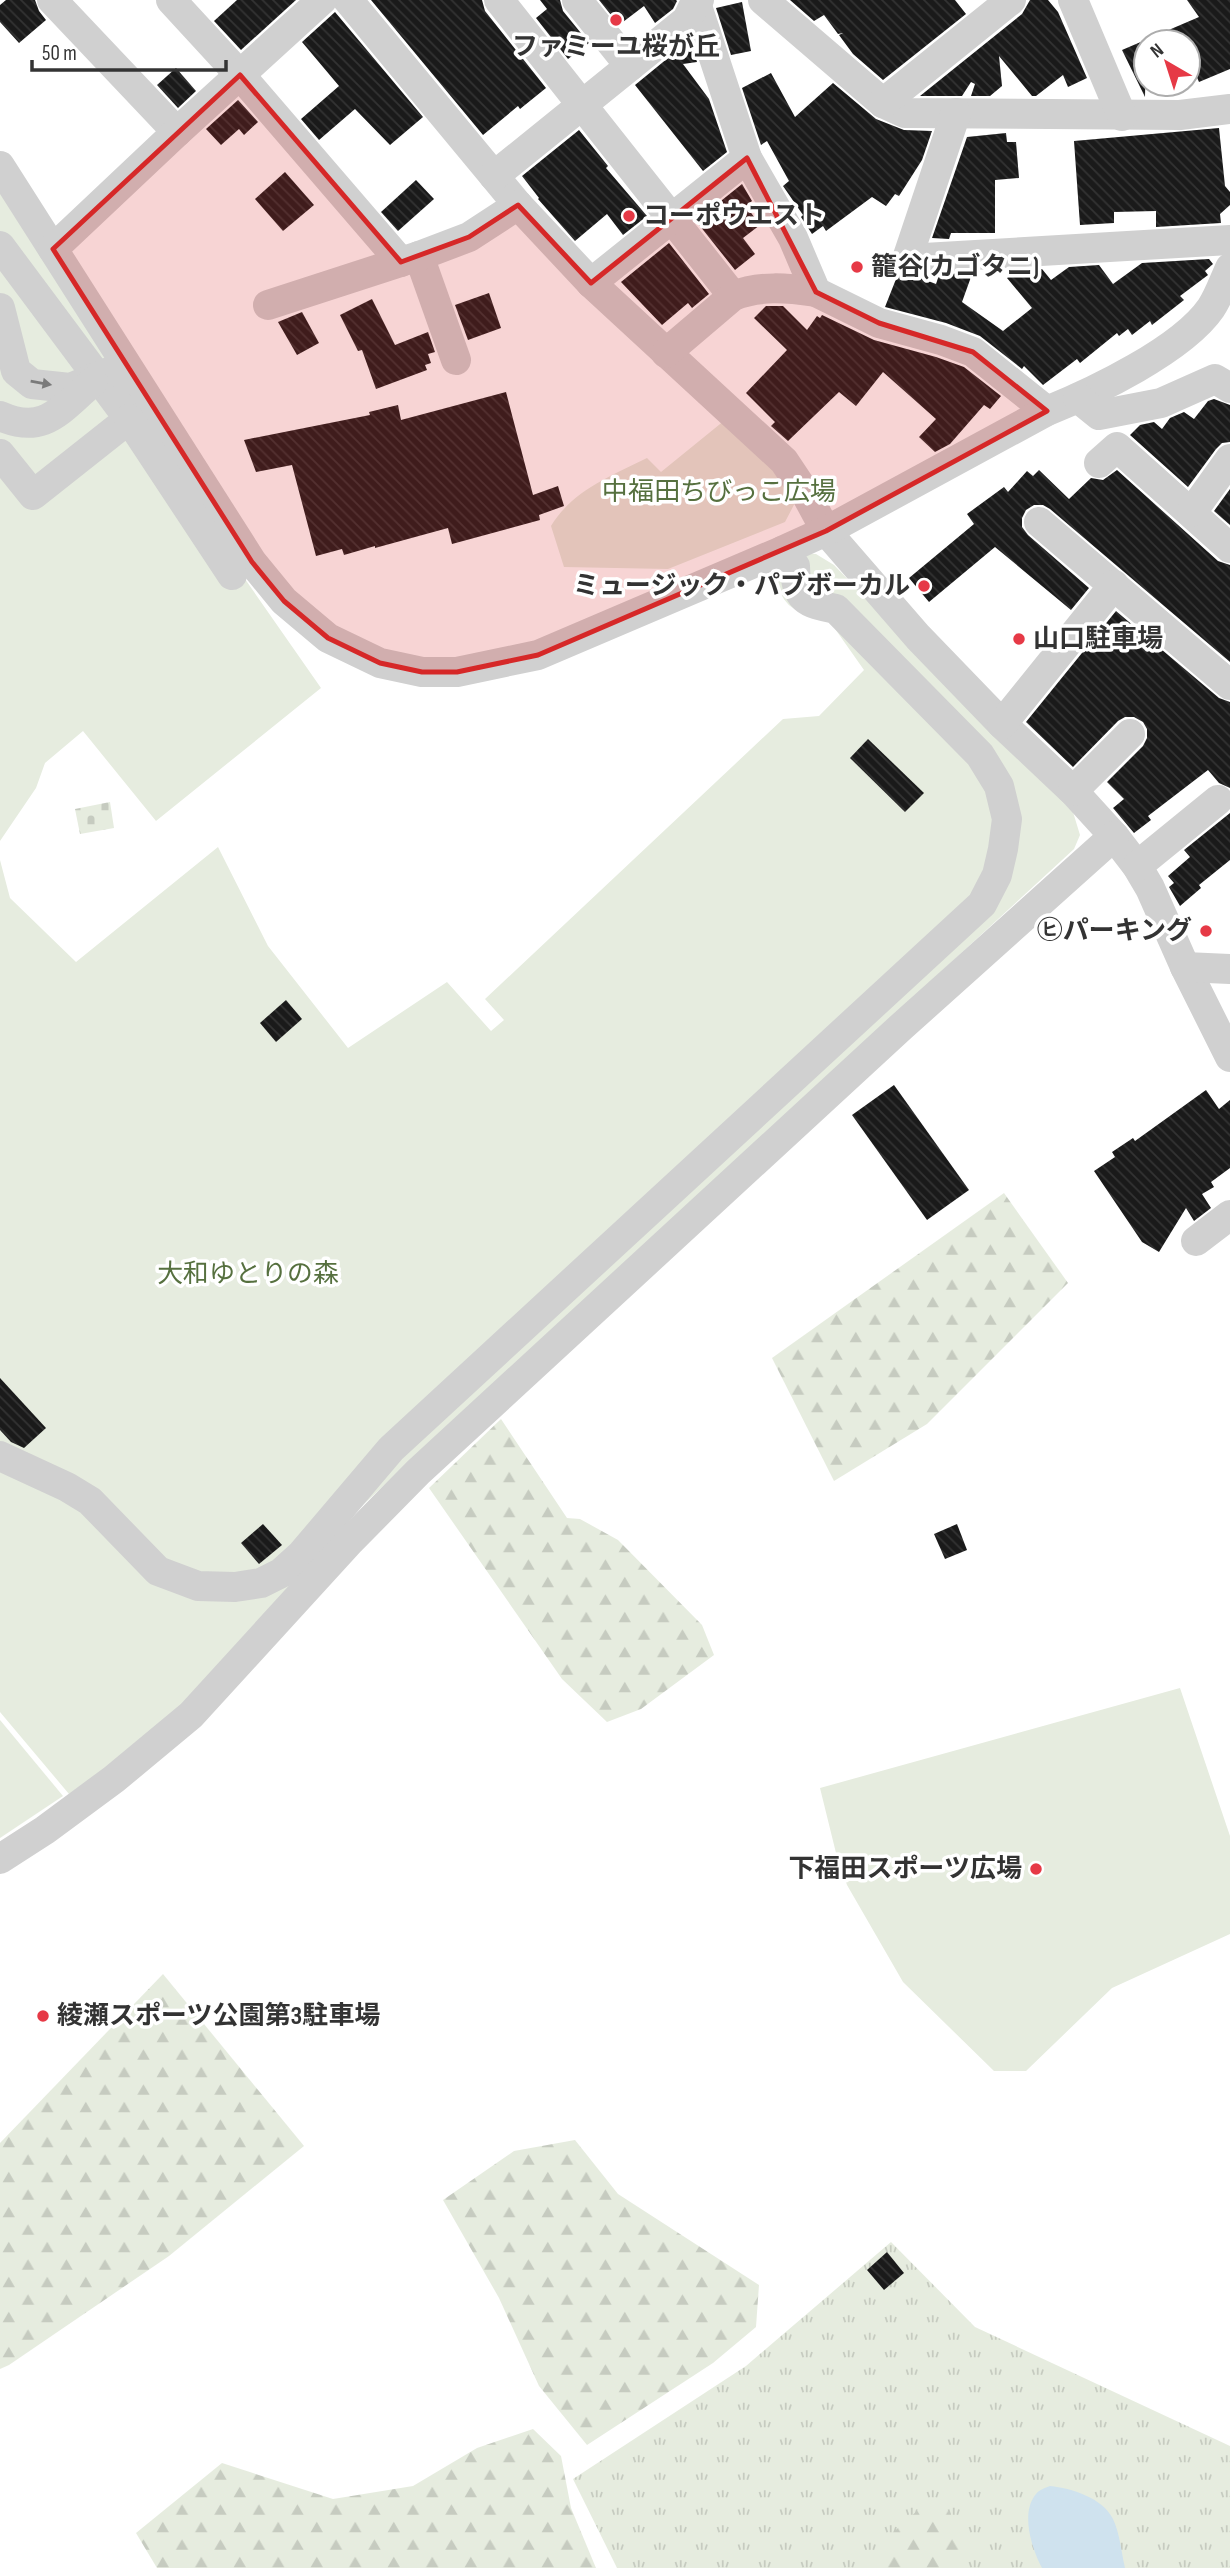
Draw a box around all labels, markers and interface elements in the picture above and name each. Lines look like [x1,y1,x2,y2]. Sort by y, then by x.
marker: ファミーユ桜が丘 [608,12,624,28]
scale bar [32,28,226,72]
north arrow [1132,28,1202,98]
place label: ファミーユ桜が丘 [512,32,720,63]
text: N [1146,39,1168,63]
text: 50 m [42,41,77,66]
place label: コーポウエスト [643,201,825,232]
marker: コーポウエスト [621,208,637,224]
place label: 籠谷(カゴタニ) [871,252,1039,283]
marker: 籠谷(カゴタニ) [849,259,865,275]
one-way arrow [30,378,52,389]
park label: 中福田ちびっこ広場 [602,477,836,508]
place label: ミュージック・パブボーカル [573,571,910,602]
marker: ミュージック・パブボーカル [916,578,932,594]
place label: 山口駐車場 [1033,624,1163,655]
marker: 山口駐車場 [1011,631,1027,647]
place label: ㋪パーキング [1037,916,1192,947]
marker: ㋪パーキング [1198,923,1214,939]
park label: 大和ゆとりの森 [157,1259,339,1290]
place label: 下福田スポーツ広場 [789,1854,1022,1885]
marker: 下福田スポーツ広場 [1028,1861,1044,1877]
place label: 綾瀬スポーツ公園第3駐車場 [57,2001,380,2032]
marker: 綾瀬スポーツ公園第3駐車場 [35,2008,51,2024]

